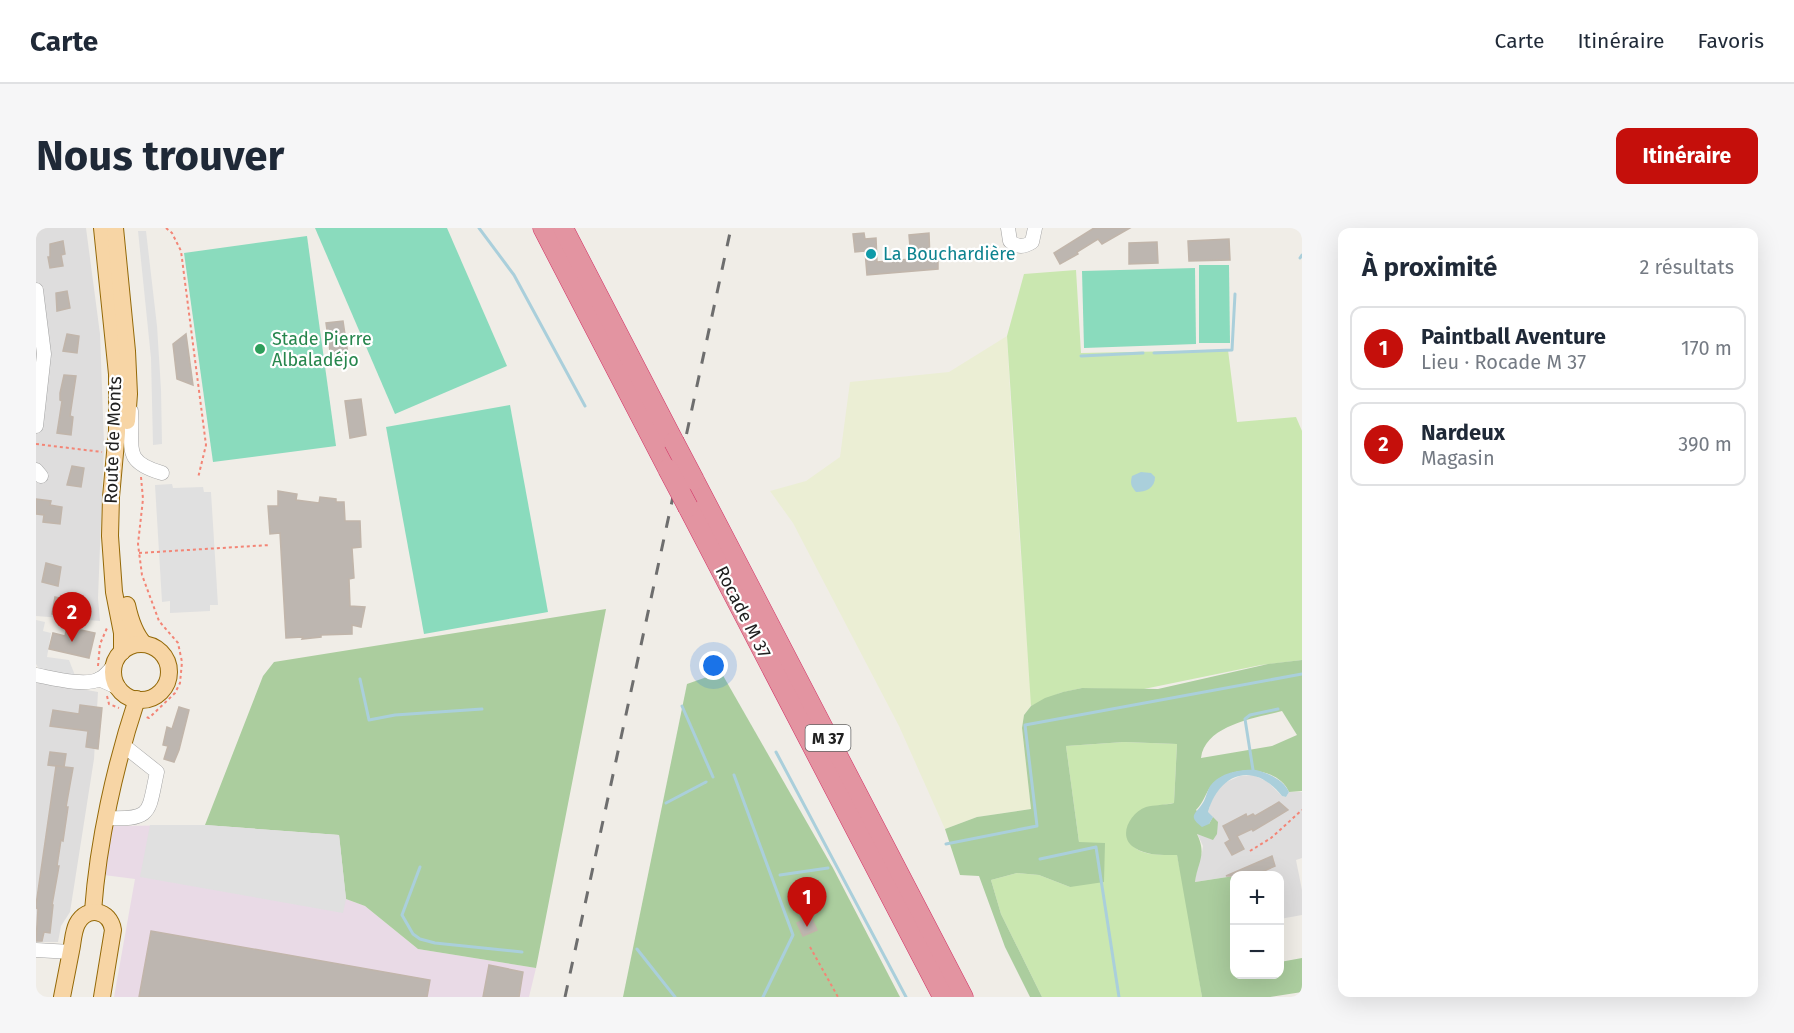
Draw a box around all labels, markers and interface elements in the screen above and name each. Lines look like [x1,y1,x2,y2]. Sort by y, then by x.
text: Carte [30,25,98,58]
text: Carte [1495,28,1544,54]
text: Itinéraire [1577,28,1664,54]
text: Favoris [1697,28,1764,54]
button: Itinéraire [1616,128,1758,184]
text: Nous trouver [36,131,284,181]
place label: La Bouchardière [883,243,1016,265]
marker: La Bouchardière [864,247,878,261]
text: À proximité [1362,252,1497,283]
text: 2 résultats [1639,255,1734,279]
text: Paintball Aventure [1421,323,1606,350]
place label: Stade Pierre Albaladéjo [272,328,372,371]
text: 1 [1379,336,1388,360]
text: 170 m [1681,336,1732,360]
marker: Stade Pierre Albaladéjo [253,342,267,356]
text: Lieu · Rocade M 37 [1421,350,1586,374]
street label: Route de Monts [100,376,126,504]
text: Nardeux [1421,419,1505,446]
text: 2 [1378,432,1389,456]
text: 390 m [1678,432,1732,456]
text: Magasin [1421,446,1495,470]
street label: Rocade M 37 [710,562,776,662]
pin: 2 [52,592,92,642]
your location [699,651,728,680]
road number: M 37 [806,725,850,751]
map controls [1230,871,1284,979]
button: + [1230,871,1284,925]
pin: 1 [788,878,826,927]
button: − [1230,925,1284,979]

